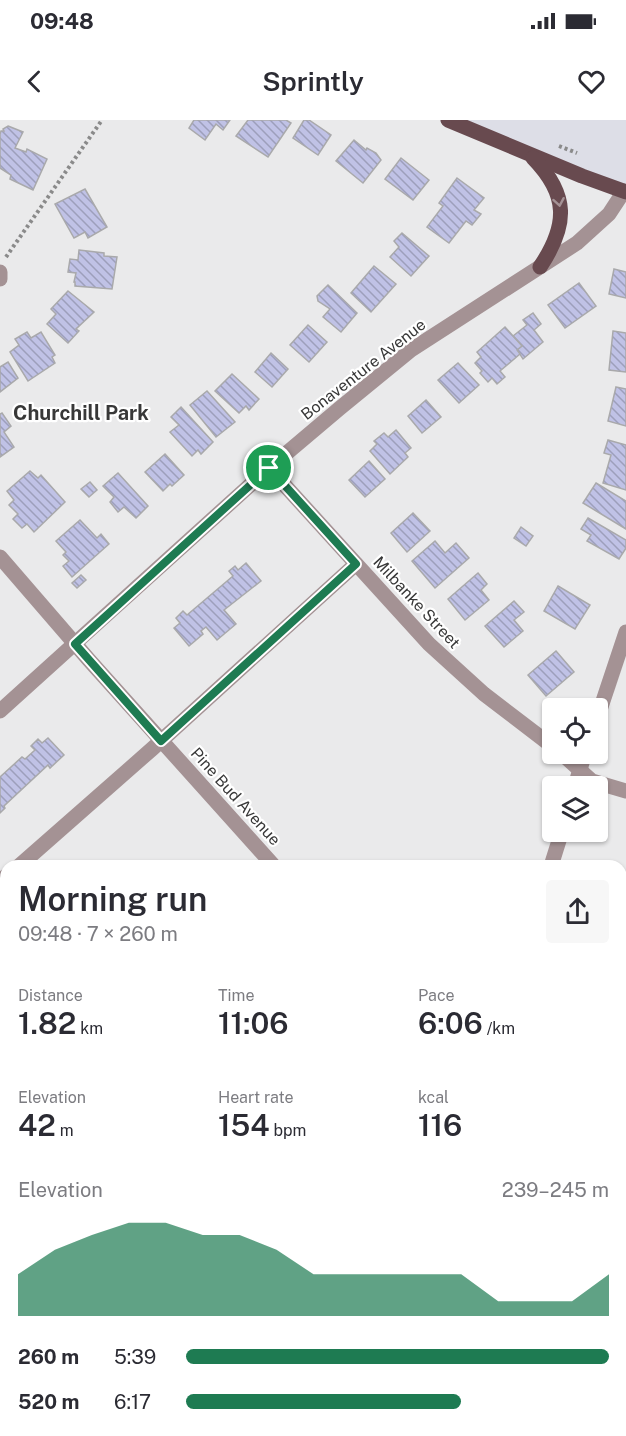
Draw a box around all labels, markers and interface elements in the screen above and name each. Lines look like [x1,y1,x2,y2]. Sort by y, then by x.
text: 09:48 [30,8,94,34]
icon: back [18,65,51,98]
text: Sprintly [262,65,364,97]
icon: heart [575,65,608,98]
one-way arrow [553,197,565,207]
street label: Bonaventure Avenue [297,315,429,424]
district label: Churchill Park [13,401,149,425]
pin [243,442,294,493]
icon: arrive [252,451,285,484]
street label: Milbanke Street [369,552,464,652]
map controls [542,698,608,842]
button: locate [542,698,608,764]
street label: Pine Bud Avenue [187,744,284,849]
button: layers [542,776,608,842]
text: Morning run [18,880,207,918]
button: share [546,880,609,943]
text: 09:48 · 7 × 260 m [18,922,178,946]
text: Distance [18,986,83,1005]
text: Time [218,986,254,1005]
text: Pace [418,986,455,1005]
text: 1.82 [18,1005,76,1041]
text: 11:06 [218,1005,289,1041]
text: 6:06 [418,1005,483,1041]
text: km [76,1019,103,1038]
text: /km [483,1019,515,1038]
text: Elevation [18,1088,86,1107]
text: Heart rate [218,1088,294,1107]
text: kcal [418,1088,449,1107]
text: 42 [18,1107,56,1143]
text: 154 [218,1107,270,1143]
text: 116 [418,1107,462,1143]
text: m [56,1121,74,1140]
text: bpm [270,1121,306,1140]
text: Elevation [18,1178,103,1202]
text: 239–245 m [502,1178,609,1202]
text: 260 m [18,1345,79,1369]
text: 5:39 [114,1345,156,1369]
text: 520 m [18,1390,80,1414]
text: 6:17 [114,1390,151,1414]

